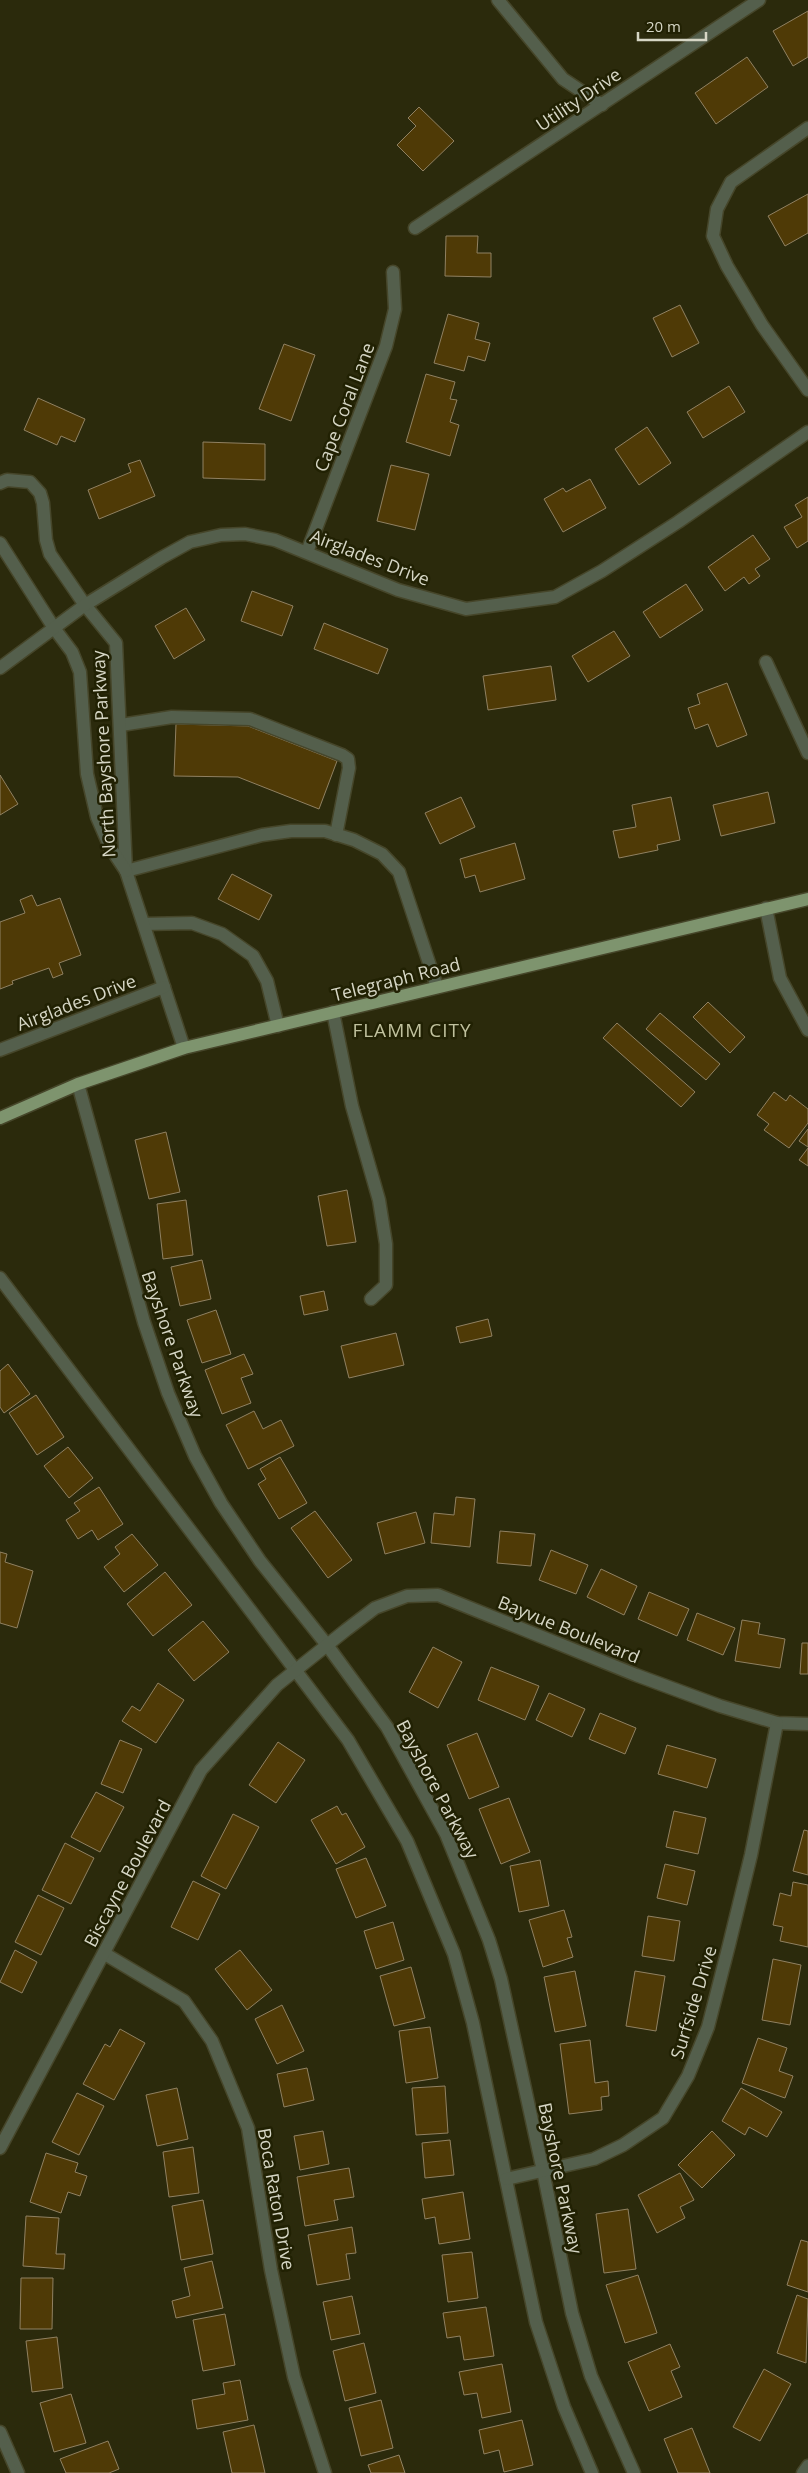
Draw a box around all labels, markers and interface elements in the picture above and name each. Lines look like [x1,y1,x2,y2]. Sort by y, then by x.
scale bar [638,10,706,42]
text: 20 m [646,16,681,36]
street label: Utility Drive [531,62,625,136]
street label: Cape Coral Lane [308,339,380,475]
street label: Airglades Drive [307,523,433,591]
street label: North Bayshore Parkway [86,649,120,858]
street label: Telegraph Road [329,951,463,1007]
street label: Airglades Drive [13,968,139,1036]
district label: FLAMM CITY [352,1017,472,1043]
street label: Bayshore Parkway [137,1267,210,1422]
street label: Bayvue Boulevard [495,1590,643,1668]
street label: Bayshore Parkway [391,1715,485,1863]
street label: Biscayne Boulevard [78,1795,176,1951]
street label: Surfside Drive [664,1942,722,2062]
street label: Bayshore Parkway [533,2100,589,2257]
street label: Boca Raton Drive [253,2126,301,2272]

